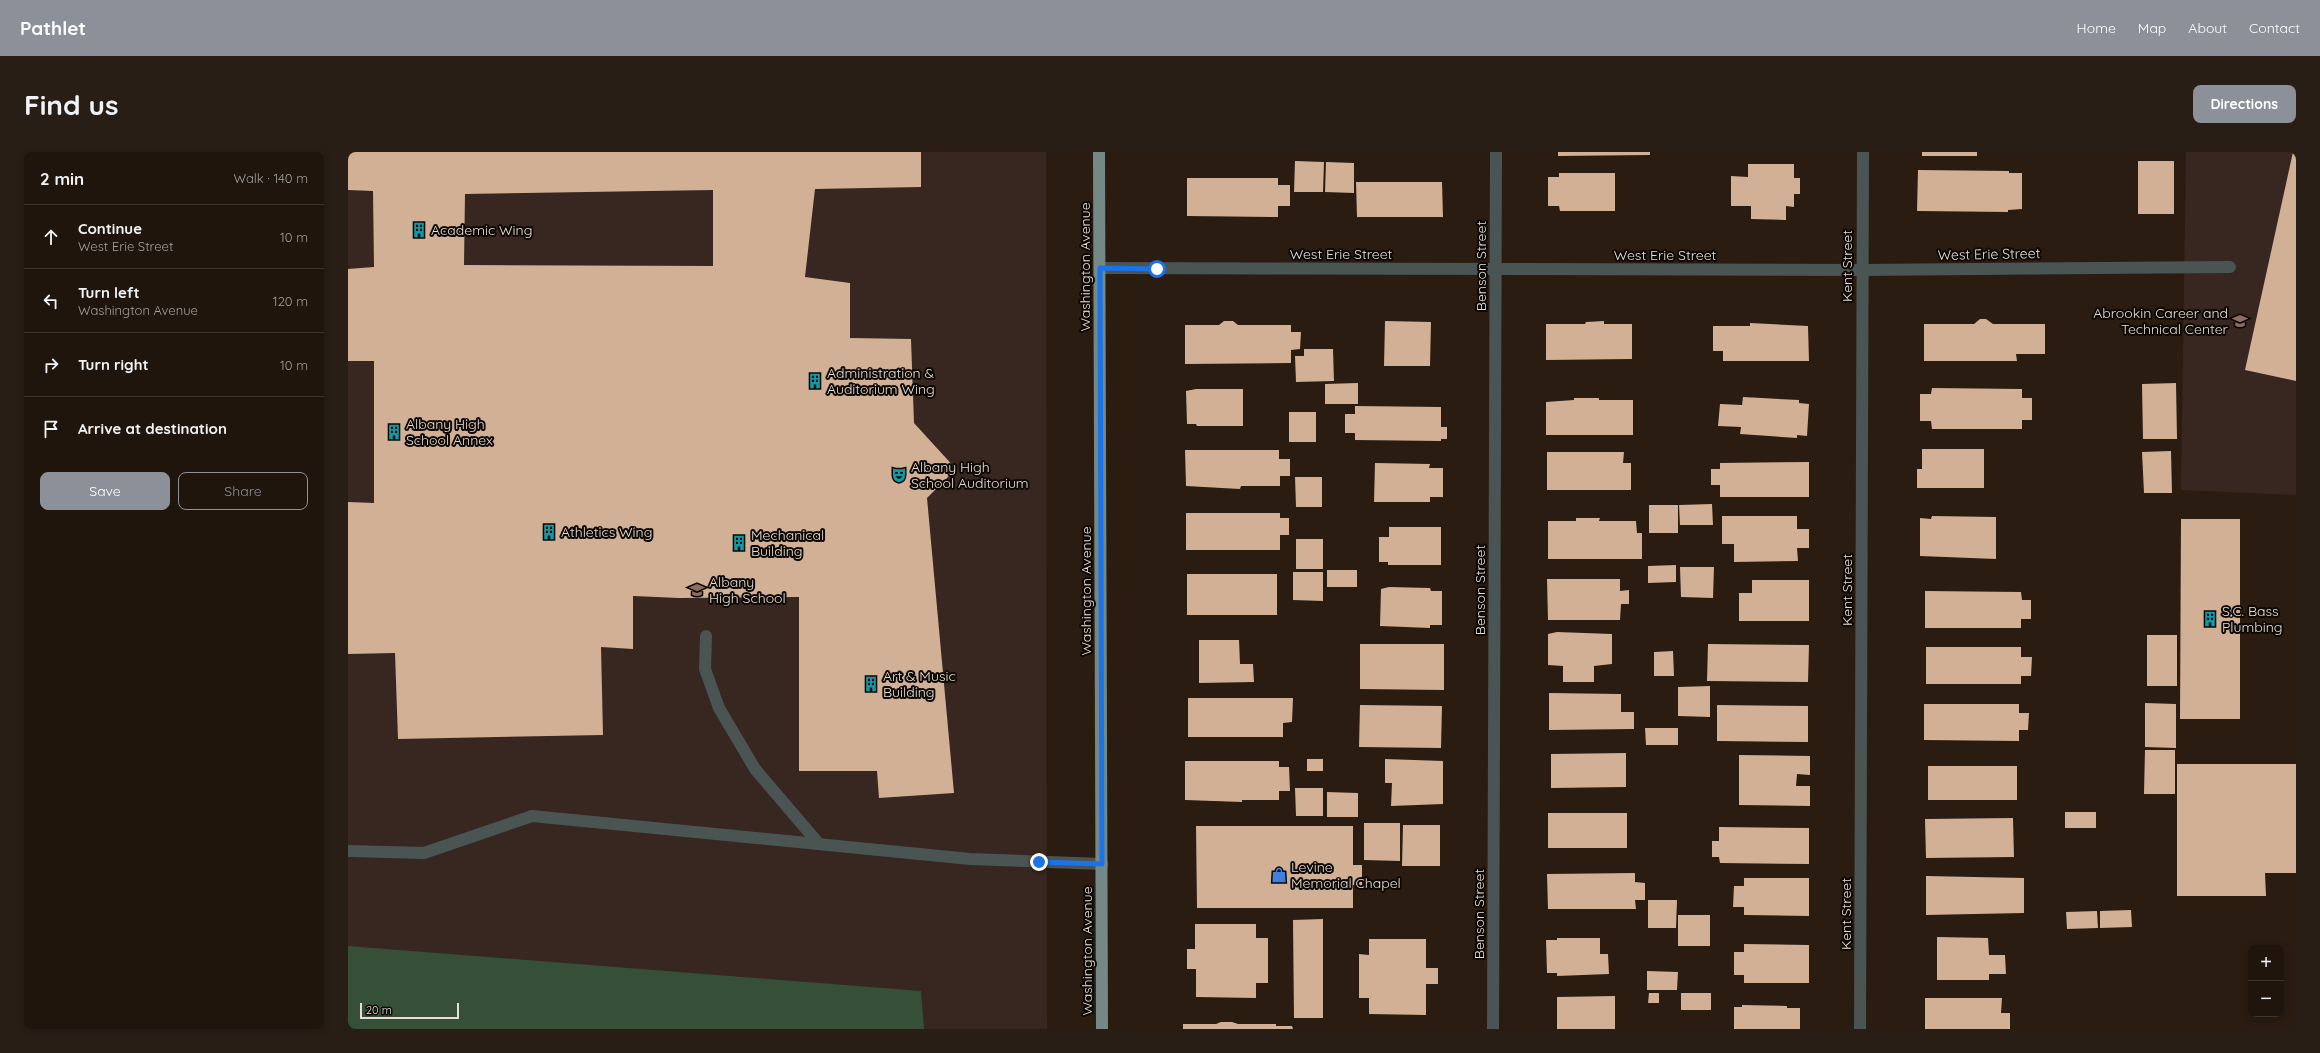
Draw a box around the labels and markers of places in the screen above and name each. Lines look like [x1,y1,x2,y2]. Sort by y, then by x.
building icon: Academic Wing [410,221,428,239]
place label: Academic Wing [431,221,532,239]
place label: Abrookin Career and Technical Center [2093,304,2229,338]
school or university icon: Abrookin Career and Technical Center [2231,312,2249,330]
place label: Administration & Auditorium Wing [827,364,935,398]
building icon: Administration & Auditorium Wing [806,372,824,390]
place label: Albany High School Annex [406,415,493,449]
building icon: Albany High School Annex [385,423,403,441]
place label: Albany High School Auditorium [911,458,1029,492]
theatre icon: Albany High School Auditorium [890,466,908,484]
building icon: Athletics Wing [540,523,558,541]
place label: Athletics Wing [561,523,652,541]
place label: Mechanical Building [751,526,824,560]
building icon: Mechanical Building [730,534,748,552]
place label: Albany High School [709,573,786,607]
school or university icon: Albany High School [688,581,706,599]
place label: S.C. Bass Plumbing [2222,602,2283,636]
building icon: S.C. Bass Plumbing [2201,610,2219,628]
place label: Art & Music Building [883,667,956,701]
building icon: Art & Music Building [862,675,880,693]
place label: Levine Memorial Chapel [1291,858,1401,892]
shop icon: Levine Memorial Chapel [1270,866,1288,884]

